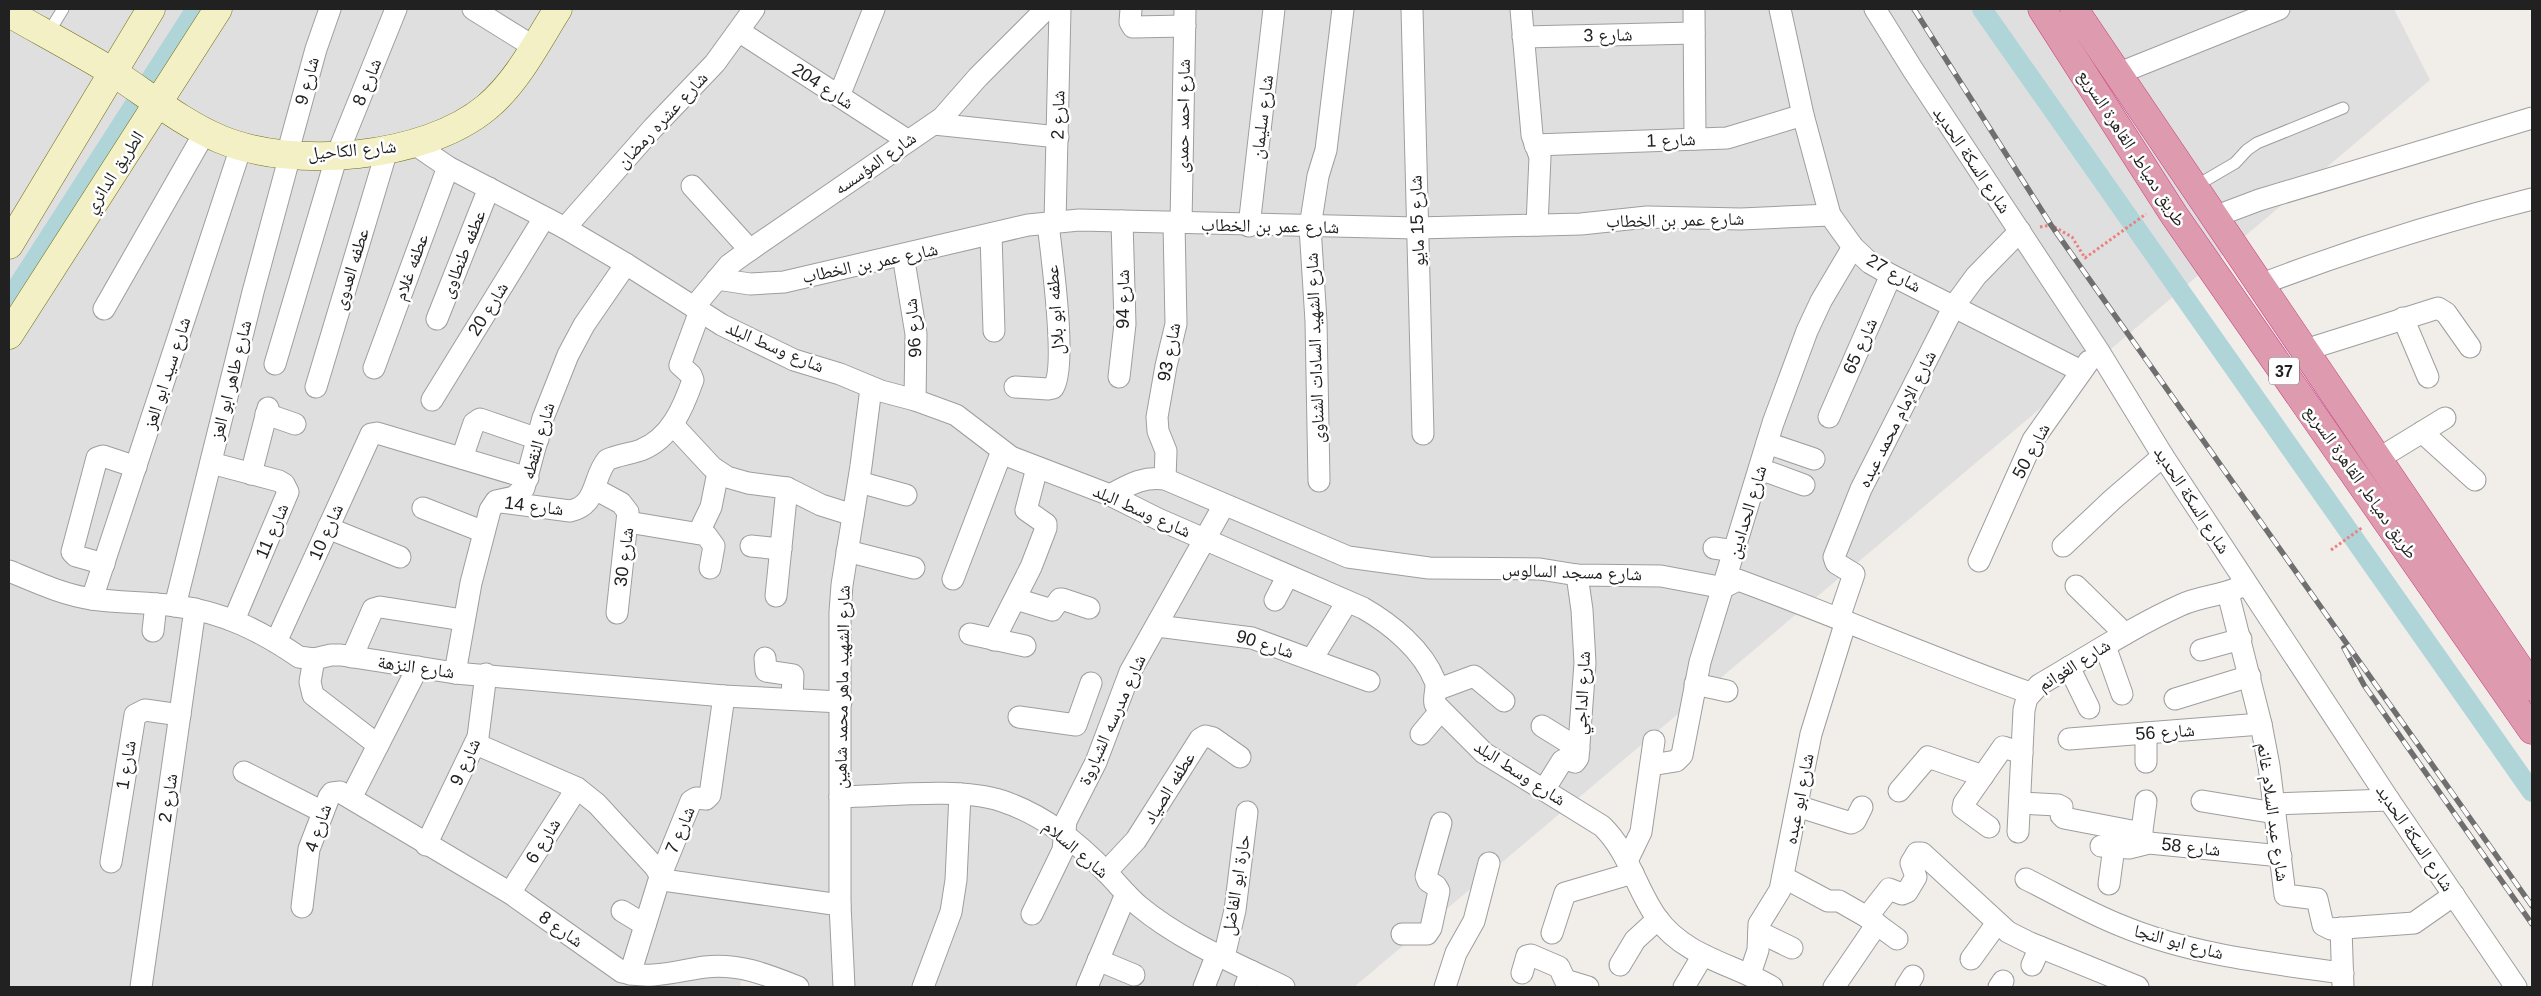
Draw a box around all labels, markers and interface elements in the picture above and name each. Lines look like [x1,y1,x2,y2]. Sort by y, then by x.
street label: شارع 3 [1583,25,1633,46]
street label: شارع 9 [291,55,324,108]
street label: شارع 8 [349,55,386,109]
street label: شارع 204 [788,59,857,114]
street label: شارع احمد حمدى [1172,59,1195,173]
street label: طريق دمياط, القاهرة السريع [2072,66,2190,231]
street label: شارع عشره رمضان [612,68,712,173]
street label: شارع سليمان [1247,74,1278,160]
street label: شارع 2 [1048,90,1069,140]
street label: شارع السكة الحديد [1928,103,2015,218]
street label: الطريق الدائري [80,127,152,219]
street label: شارع المؤسسه [830,128,920,199]
street label: شارع 1 [1646,129,1696,152]
street label: شارع الكاحيل [307,136,397,165]
street label: شارع 15 مايو [1405,175,1430,267]
street label: عطفه طنطاوى [436,207,491,301]
street label: شارع عمر بن الخطاب [1606,209,1744,232]
street label: شارع عمر بن الخطاب [1201,215,1339,238]
street label: عطفه العدوى [329,226,374,312]
street label: عطفه غلام [390,231,434,304]
street label: شارع عمر بن الخطاب [800,239,940,288]
street label: شارع 27 [1863,250,1925,297]
street label: شارع الشهيد السادات الشناوى [1302,252,1329,444]
street label: عطفه ابو بلال [1042,264,1069,356]
street label: شارع 94 [1113,269,1134,329]
street label: شارع 20 [464,279,513,340]
street label: شارع 96 [900,298,927,358]
street label: شارع سيد ابو العز [139,314,195,433]
street label: شارع 65 [1839,315,1882,378]
street label: شارع وسط البلد [722,317,827,378]
street label: شارع طاهر ابو العز [206,318,256,443]
street label: شارع 93 [1154,321,1185,383]
street label: شارع الإمام محمد عبده [1854,347,1942,492]
road number: 37 [2269,358,2299,384]
street label: شارع النقطه [517,400,559,482]
street label: طريق دمياط, القاهرة السريع [2299,401,2422,564]
street label: شارع 50 [2008,420,2055,482]
street label: شارع السكة الحديد [2149,443,2234,558]
street label: شارع الحدادين [1723,463,1772,561]
street label: شارع وسط البلد [1090,481,1194,542]
street label: شارع 14 [503,492,565,521]
street label: شارع 11 [251,500,293,562]
street label: شارع 10 [305,501,348,564]
street label: شارع 30 [610,526,639,588]
street label: شارع مسجد السالوس [1502,560,1642,585]
street label: شارع الشهيد ماهر محمد شاهين [830,585,855,789]
street label: شارع 90 [1233,626,1296,663]
street label: شارع الغوانم [2034,635,2115,697]
street label: شارع الداجي [1570,651,1599,736]
street label: شارع النزهة [376,652,456,683]
street label: شارع مدرسه الشباروة [1074,652,1151,789]
street label: شارع 56 [2135,720,2195,745]
street label: شارع 9 [446,735,485,789]
street label: شارع وسط البلد [1470,736,1569,811]
street label: شارع 1 [112,739,141,791]
street label: شارع عبد السلام غانم [2251,741,2293,883]
street label: عطفه الصياد [1139,748,1199,828]
street label: شارع ابو عبده [1780,752,1819,846]
street label: شارع 2 [155,772,182,824]
street label: شارع السكة الحديد [2371,781,2458,896]
street label: شارع 4 [301,801,336,855]
street label: شارع 7 [661,803,700,857]
street label: شارع 6 [521,815,565,868]
street label: شارع السلام [1038,816,1113,884]
street label: حارة ابو الفاضل [1218,833,1255,937]
street label: شارع 58 [2160,834,2222,861]
street label: شارع 8 [535,907,587,952]
street label: شارع ابو النجا [2132,920,2226,965]

